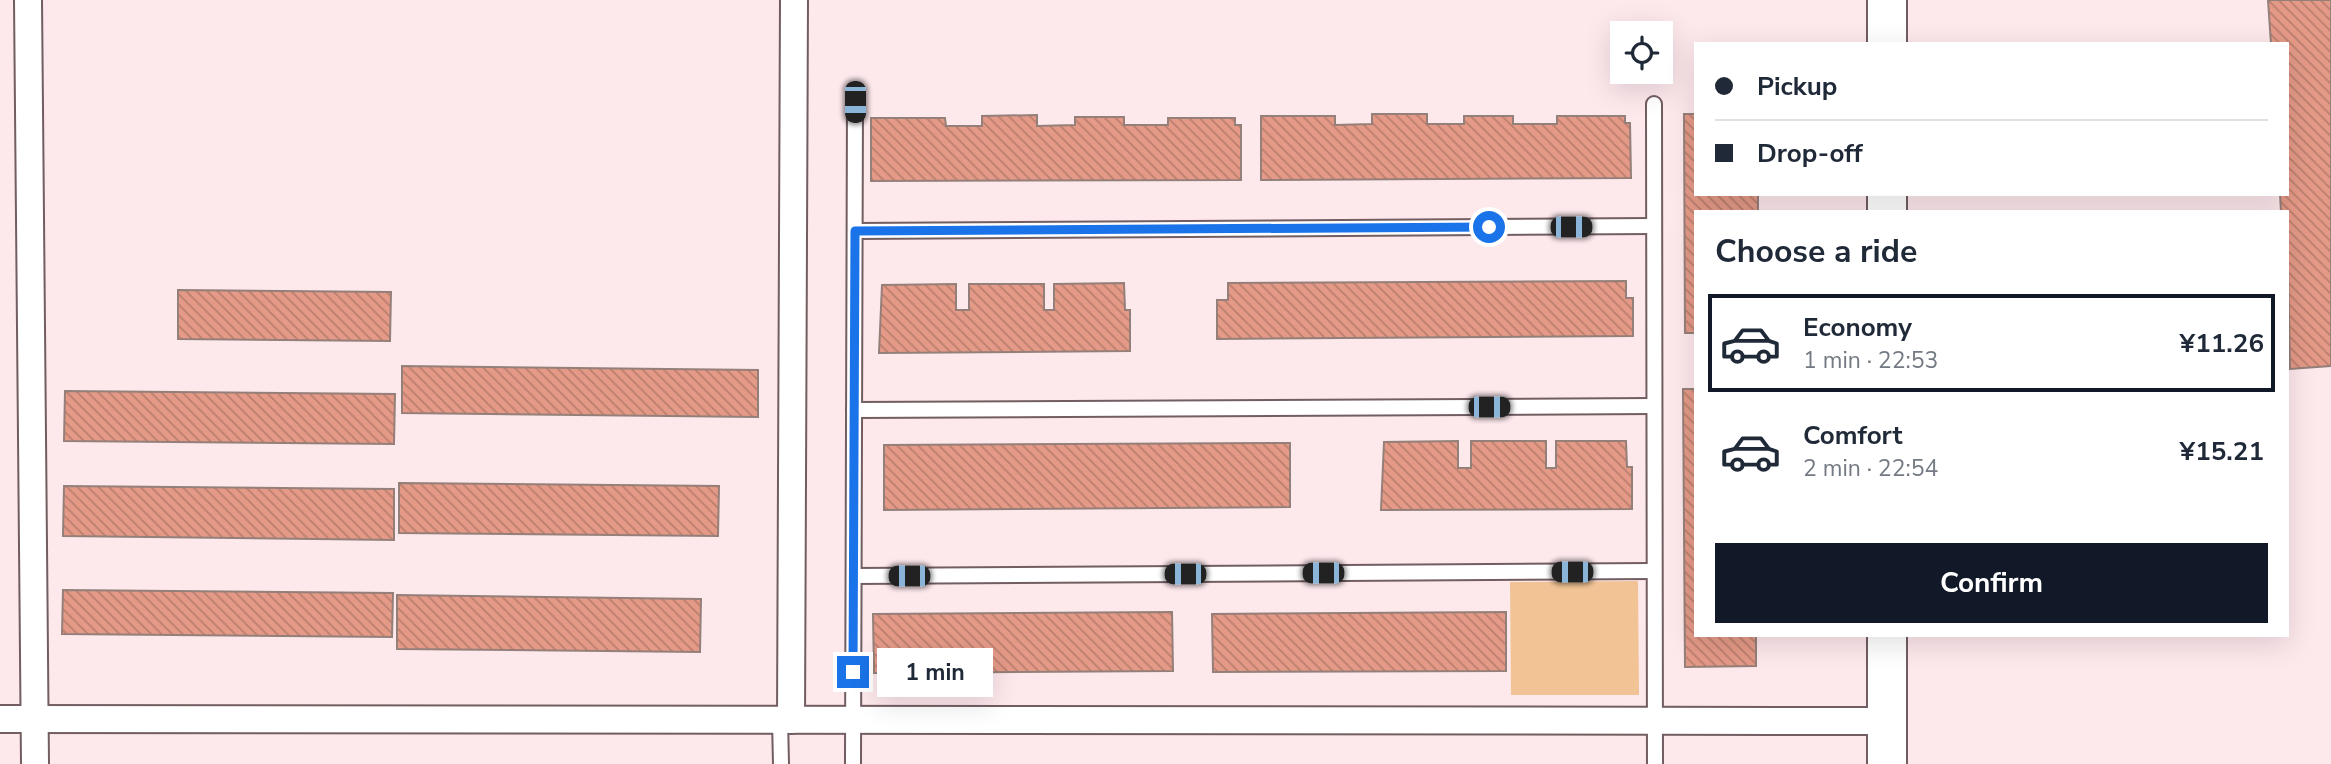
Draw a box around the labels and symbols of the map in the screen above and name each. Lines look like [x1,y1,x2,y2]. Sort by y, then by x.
car [845,81,866,123]
route start [1473,211,1505,243]
car [1551,217,1593,238]
car [1469,397,1511,418]
car [1552,562,1594,583]
car [1303,563,1345,584]
car [1165,564,1207,585]
car [889,566,931,587]
callout: 1 min [878,648,993,696]
route end [837,656,869,688]

